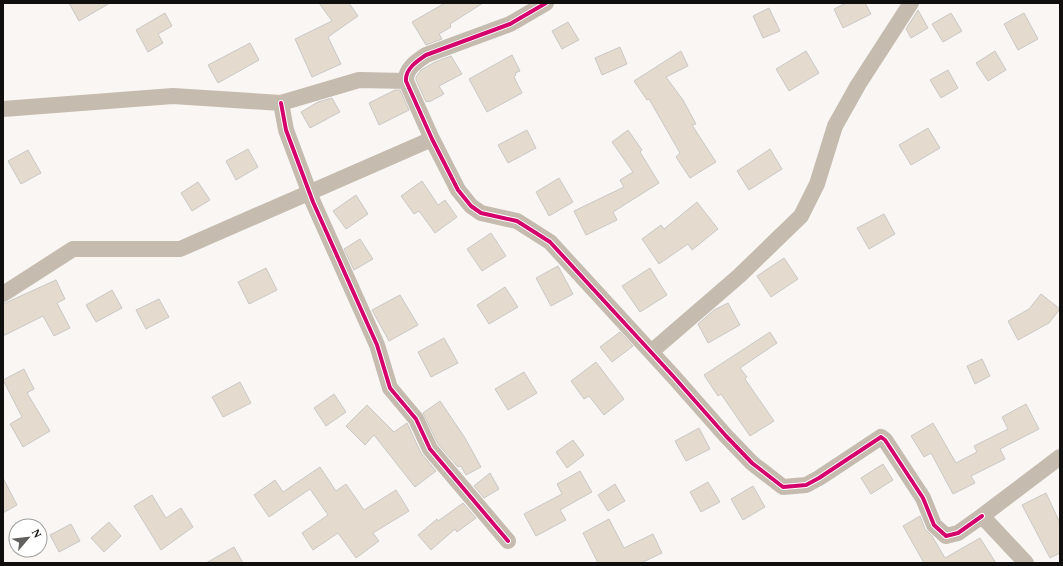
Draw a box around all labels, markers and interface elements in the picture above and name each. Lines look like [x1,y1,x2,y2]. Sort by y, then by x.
north arrow [8,518,48,558]
text: N [30,527,44,540]

